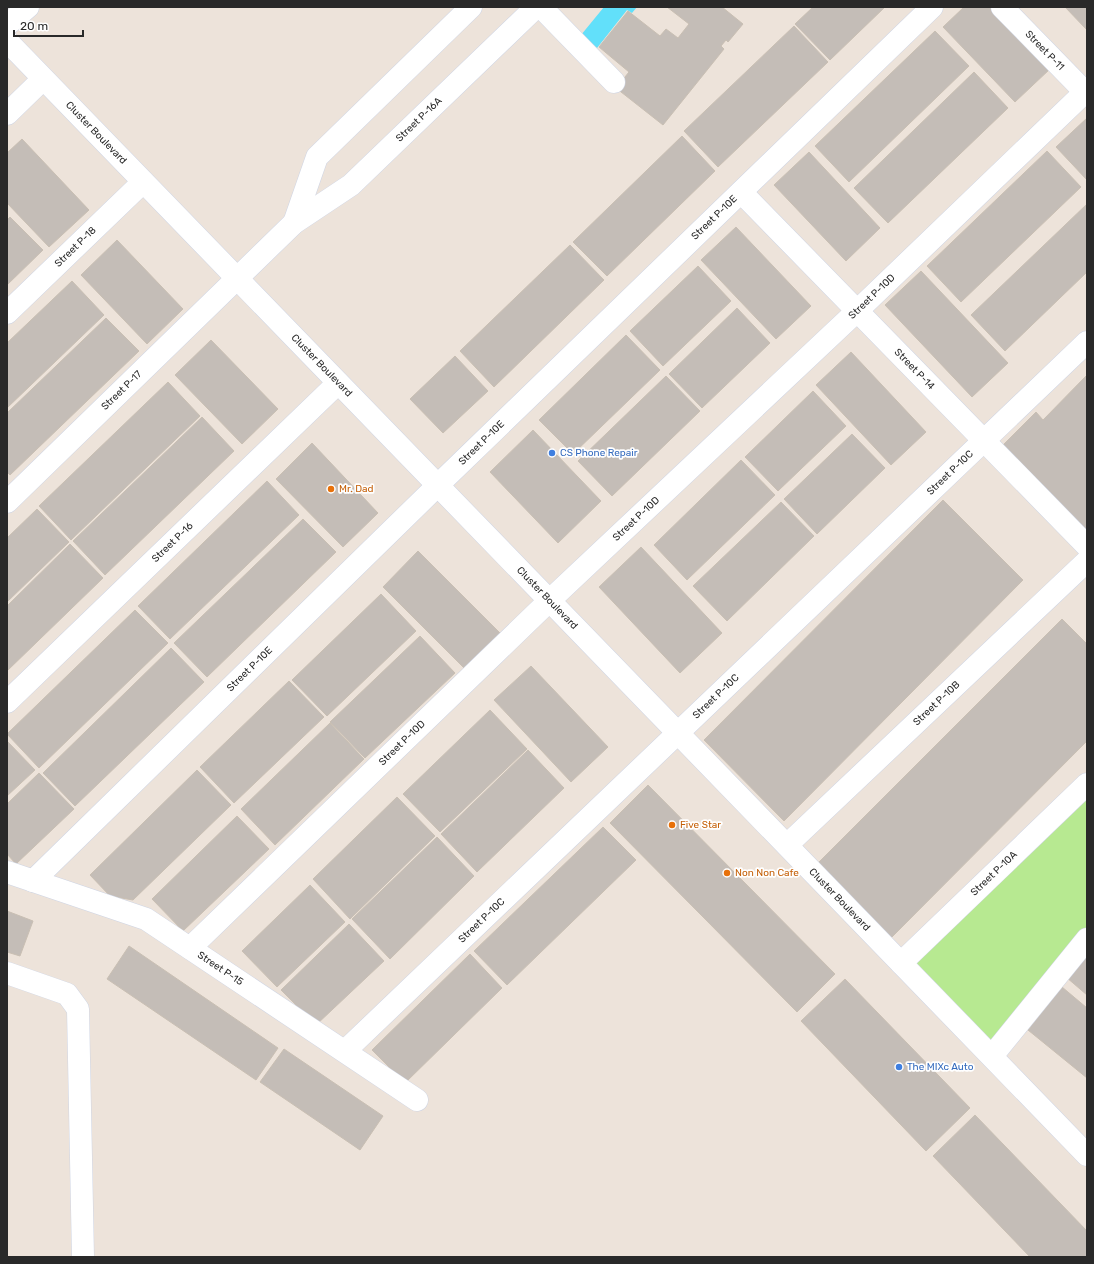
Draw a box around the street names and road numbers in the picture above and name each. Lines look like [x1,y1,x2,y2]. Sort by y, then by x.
street label: Street P-11 [1023,28,1067,73]
street label: Street P-16A [393,95,445,145]
street label: Cluster Boulevard [63,99,129,167]
street label: Street P-10E [689,193,740,242]
street label: Street P-18 [52,224,99,270]
street label: Street P-10D [846,272,898,322]
street label: Cluster Boulevard [289,332,355,399]
street label: Street P-14 [892,346,937,392]
street label: Street P-17 [99,368,144,413]
street label: Street P-10E [456,418,507,468]
street label: Street P-10C [925,448,976,498]
street label: Street P-10D [610,494,662,544]
street label: Street P-16 [150,520,196,565]
street label: Cluster Boulevard [514,564,580,632]
street label: Street P-10E [224,644,275,694]
street label: Street P-10C [690,671,742,721]
street label: Street P-10B [911,678,963,728]
street label: Street P-10D [376,718,428,768]
street label: Street P-10A [968,848,1020,899]
street label: Cluster Boulevard [806,866,873,934]
street label: Street P-10C [456,895,508,945]
street label: Street P-15 [195,949,245,988]

